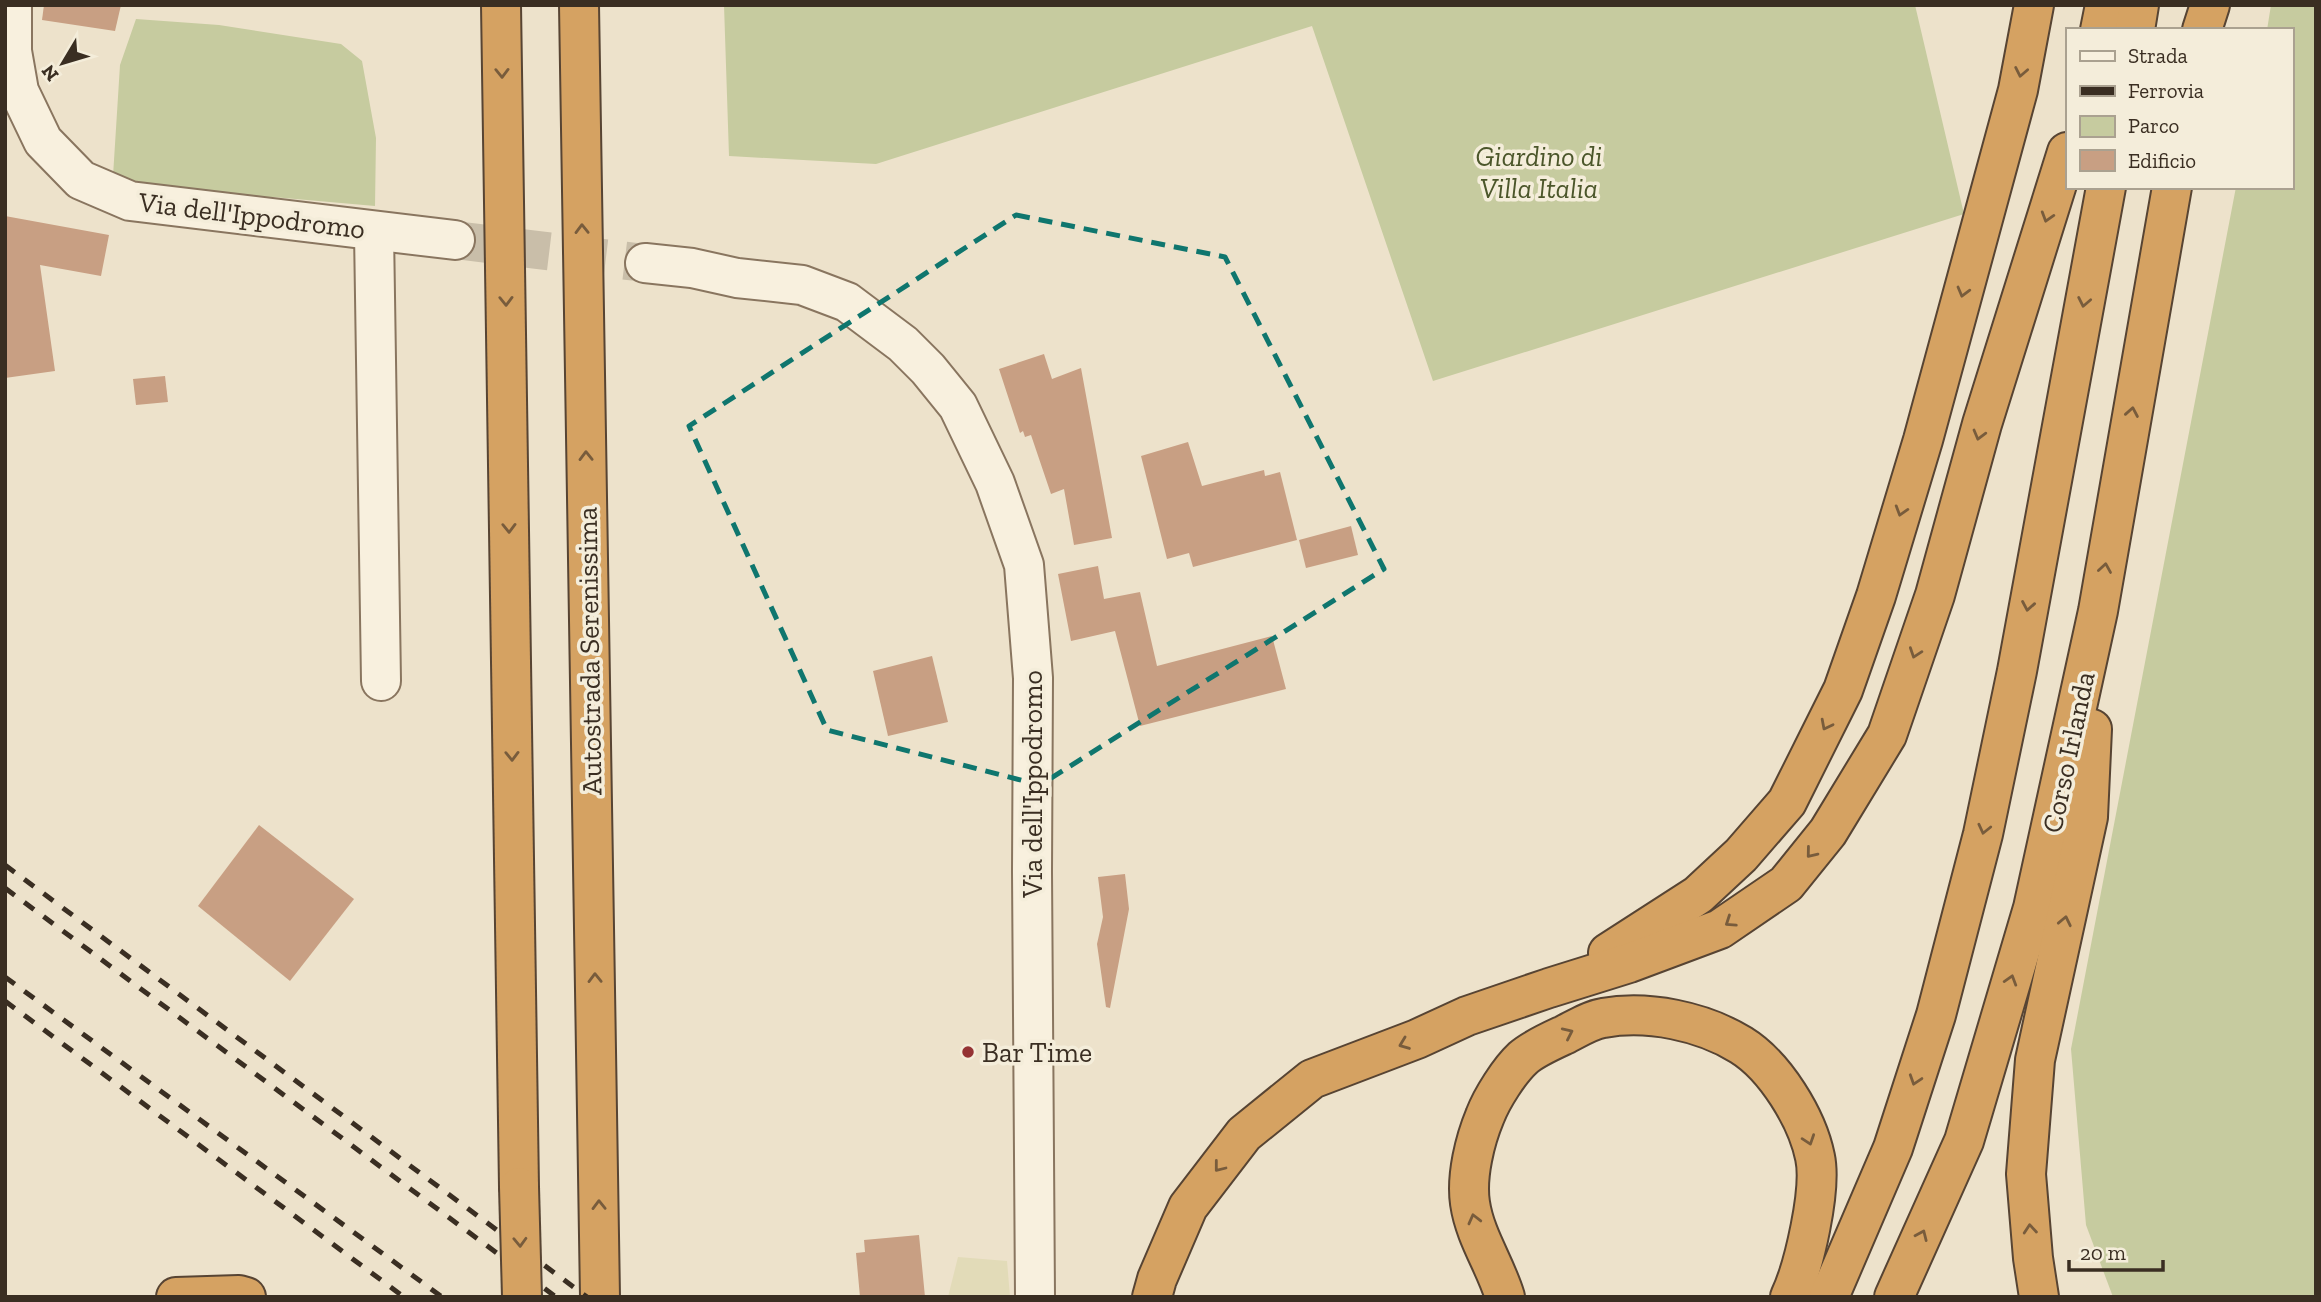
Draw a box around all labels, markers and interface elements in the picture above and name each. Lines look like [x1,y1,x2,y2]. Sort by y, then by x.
north arrow [28,28,98,98]
legend [2066,28,2293,189]
text: Strada [2128,43,2188,68]
text: N [36,60,64,86]
one-way arrow [2015,66,2030,78]
one-way arrow [495,68,510,79]
text: Ferrovia [2128,78,2204,103]
text: Parco [2128,113,2179,138]
park label: Giardino di Villa Italia [1476,140,1602,205]
text: Edificio [2128,148,2196,173]
street label: Via dell'Ippodromo [136,185,367,246]
one-way arrow [2040,211,2055,223]
one-way arrow [574,223,590,234]
one-way arrow [1957,286,1971,298]
one-way arrow [498,296,514,307]
one-way arrow [2077,296,2092,308]
one-way arrow [2124,406,2139,418]
one-way arrow [1973,428,1987,440]
one-way arrow [578,451,594,461]
one-way arrow [1895,505,1910,517]
street label: Autostrada Serenissima [570,506,609,795]
one-way arrow [501,524,517,534]
one-way arrow [2097,562,2112,574]
one-way arrow [2022,600,2037,612]
one-way arrow [1909,646,1923,658]
street label: Corso Irlanda [2035,668,2102,836]
street label: Via dell'Ippodromo [1016,670,1049,899]
one-way arrow [1820,718,1834,730]
one-way arrow [505,751,520,762]
one-way arrow [1977,823,1992,835]
one-way arrow [1807,845,1819,858]
one-way arrow [1725,914,1738,927]
one-way arrow [2057,915,2071,927]
one-way arrow [587,972,602,983]
one-way arrow [2003,974,2017,987]
one-way arrow [1561,1027,1573,1041]
one-way arrow [1399,1035,1411,1049]
place label: Bar Time [982,1036,1092,1069]
marker: Bar Time [960,1044,976,1060]
one-way arrow [1909,1073,1924,1085]
one-way arrow [1801,1133,1815,1145]
one-way arrow [1215,1159,1227,1172]
one-way arrow [591,1200,606,1211]
one-way arrow [1468,1213,1482,1225]
one-way arrow [2023,1223,2038,1235]
scale bar [2069,1228,2164,1272]
one-way arrow [1914,1229,1928,1242]
one-way arrow [513,1237,528,1248]
text: 20 m [2080,1240,2126,1265]

